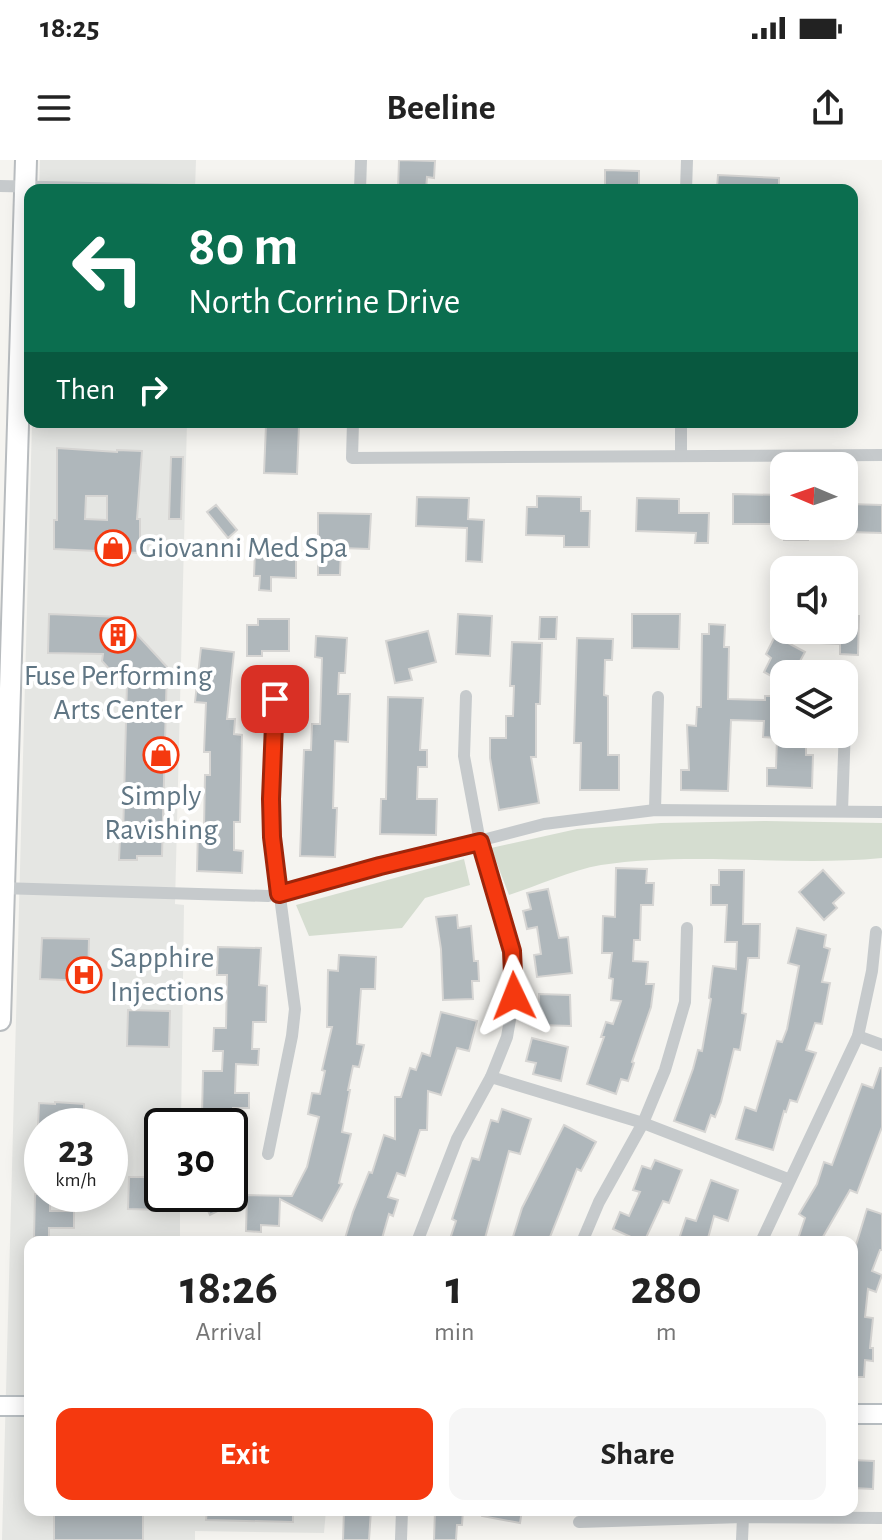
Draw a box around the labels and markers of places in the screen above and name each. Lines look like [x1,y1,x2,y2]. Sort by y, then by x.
shop icon: Giovanni Med Spa [94,529,132,567]
place label: Giovanni Med Spa [139,533,348,563]
building icon: Fuse Performing Arts Center [99,616,137,654]
place label: Fuse Performing Arts Center [24,661,213,725]
pin [241,665,309,733]
shop icon: Simply Ravishing [142,736,180,774]
place label: Simply Ravishing [104,781,218,845]
place label: Sapphire Injections [110,943,224,1007]
hospital icon: Sapphire Injections [65,956,103,994]

